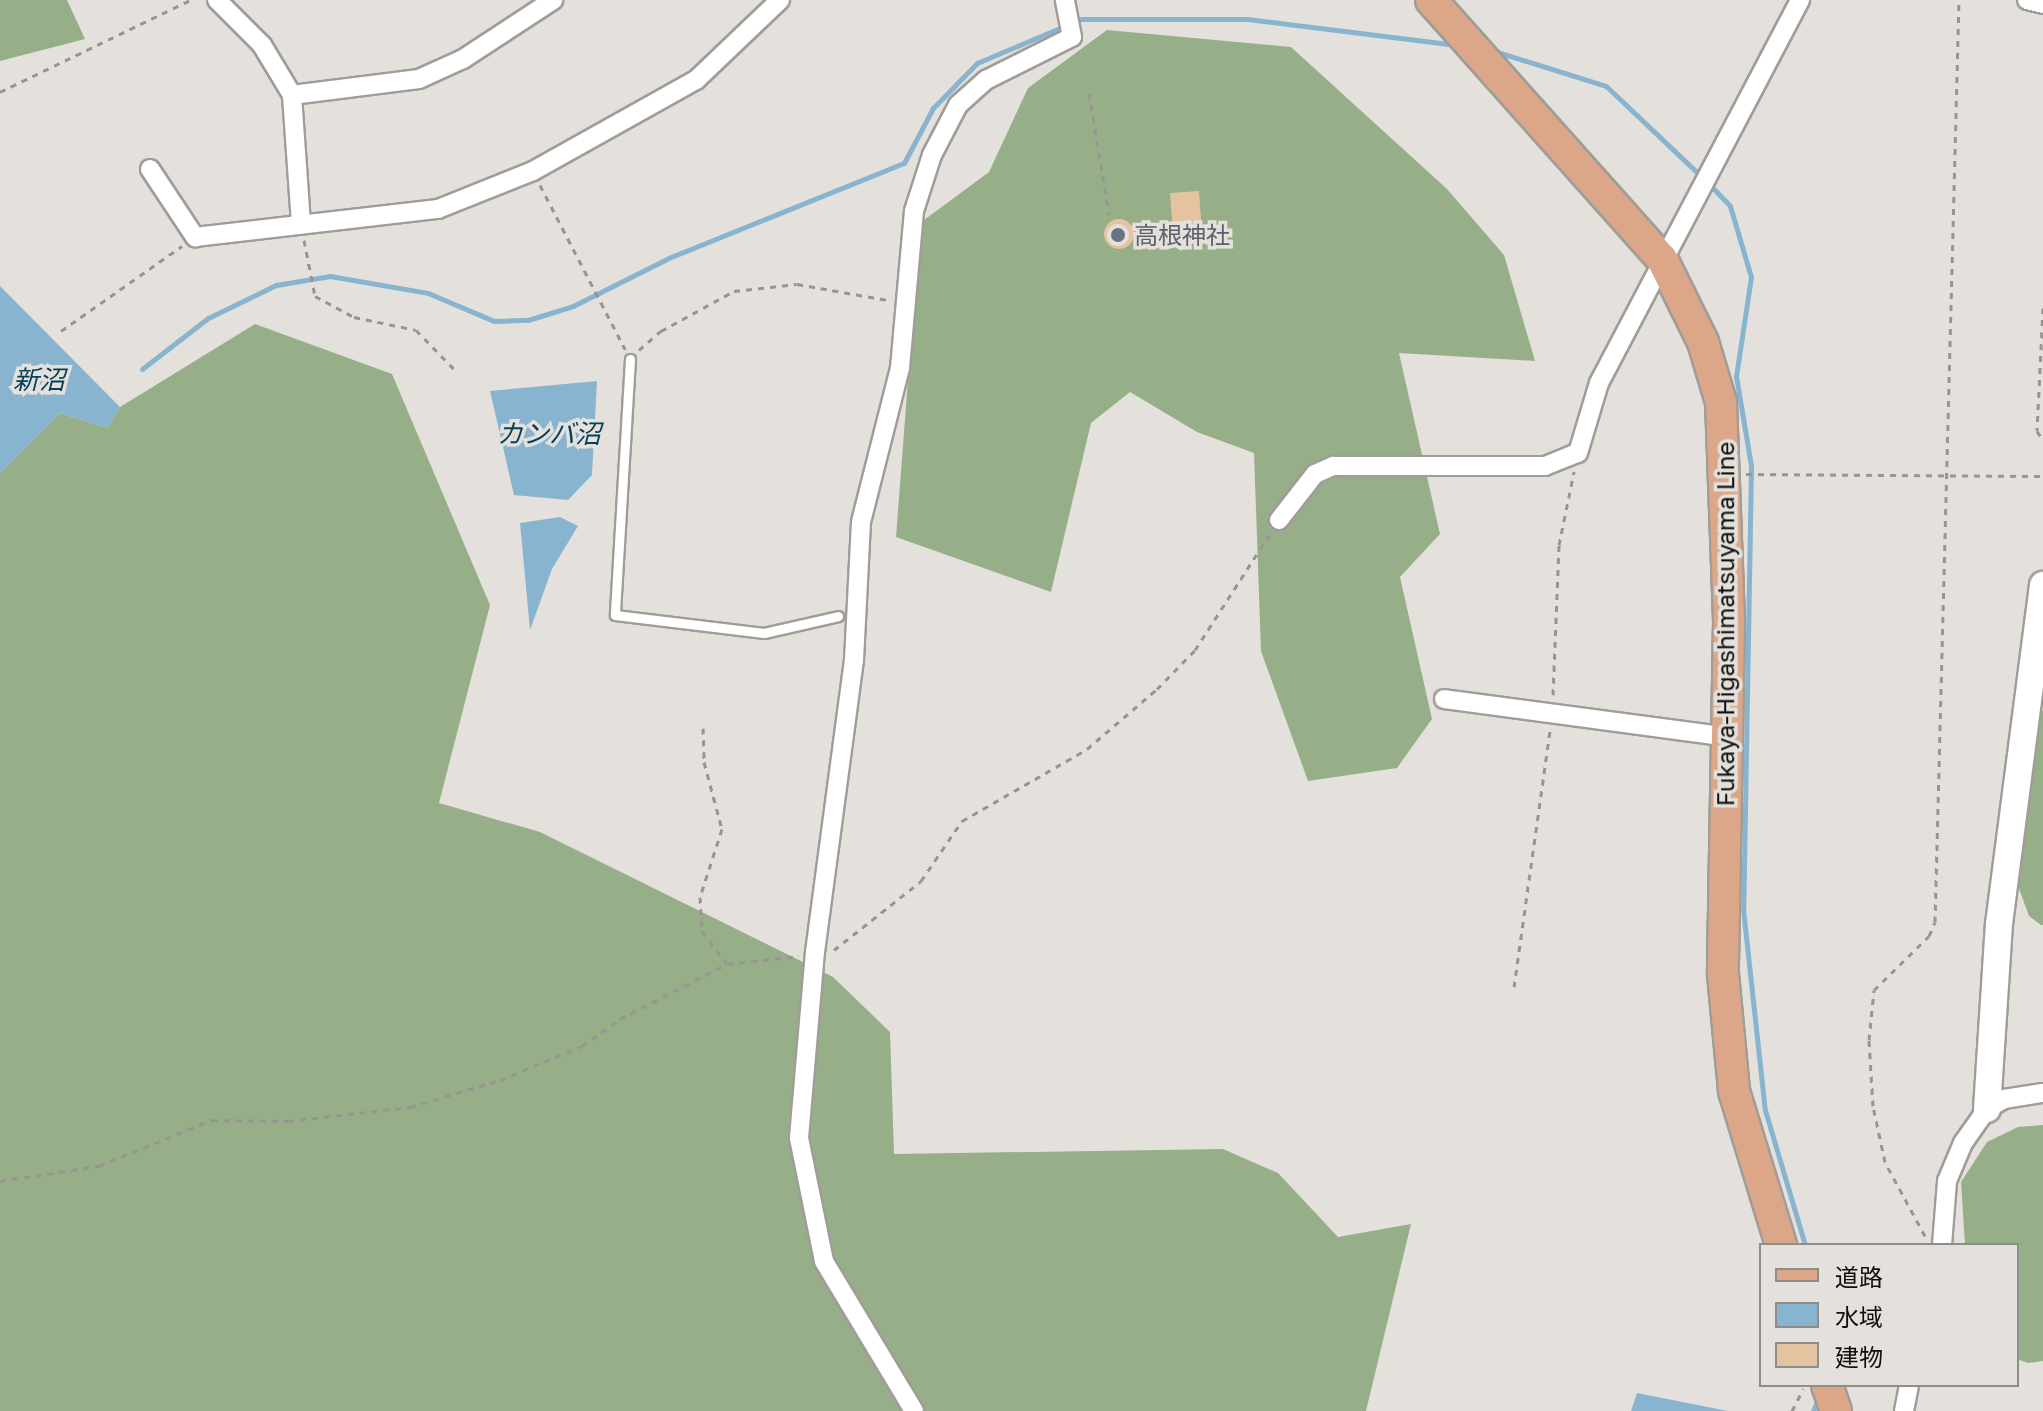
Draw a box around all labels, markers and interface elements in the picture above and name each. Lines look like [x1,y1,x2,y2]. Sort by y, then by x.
place label: 高根神社 [1134,221,1230,249]
marker: 高根神社 [1109,226,1127,244]
water label: 新沼 [13,364,65,396]
water label: カンバ沼 [497,418,601,450]
street label: Fukaya-Higashimatsuyama Line [1711,442,1739,806]
legend [1759,1243,2019,1387]
text: 道路 [1835,1262,1883,1291]
text: 水域 [1835,1302,1883,1331]
text: 建物 [1835,1342,1883,1371]

